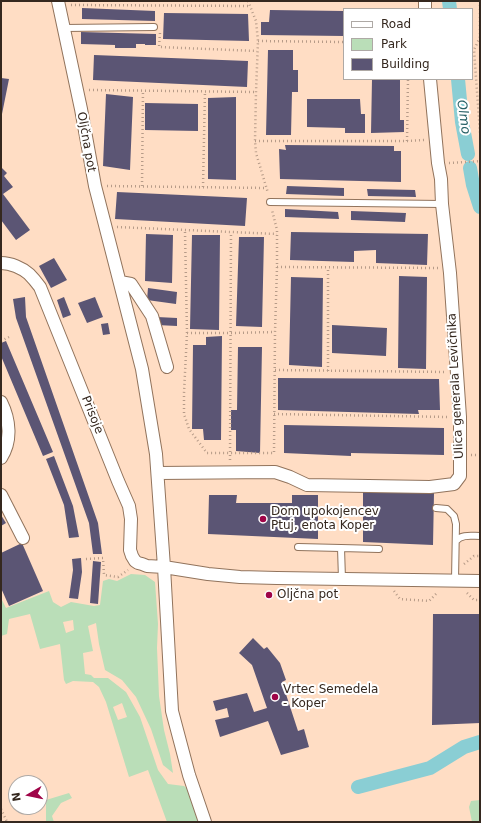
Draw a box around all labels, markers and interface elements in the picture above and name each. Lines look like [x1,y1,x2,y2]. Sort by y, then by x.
legend [343,8,473,80]
text: Road [381,17,411,31]
text: Park [381,37,407,51]
text: Building [381,57,430,71]
water label: Olmo [453,99,473,135]
street label: Oljčna pot [74,111,98,173]
street label: Ulica generala Levičnika [445,313,467,459]
street label: Prisoje [78,394,106,436]
place label: Dom upokojencev Ptuj, enota Koper [271,505,379,533]
marker: Dom upokojencev Ptuj, enota Koper [258,514,268,524]
place label: Oljčna pot [277,588,338,602]
marker: Oljčna pot [264,590,274,600]
place label: Vrtec Semedela - Koper [283,683,378,711]
marker: Vrtec Semedela - Koper [270,692,280,702]
north arrow [8,775,48,815]
text: N [10,791,24,802]

